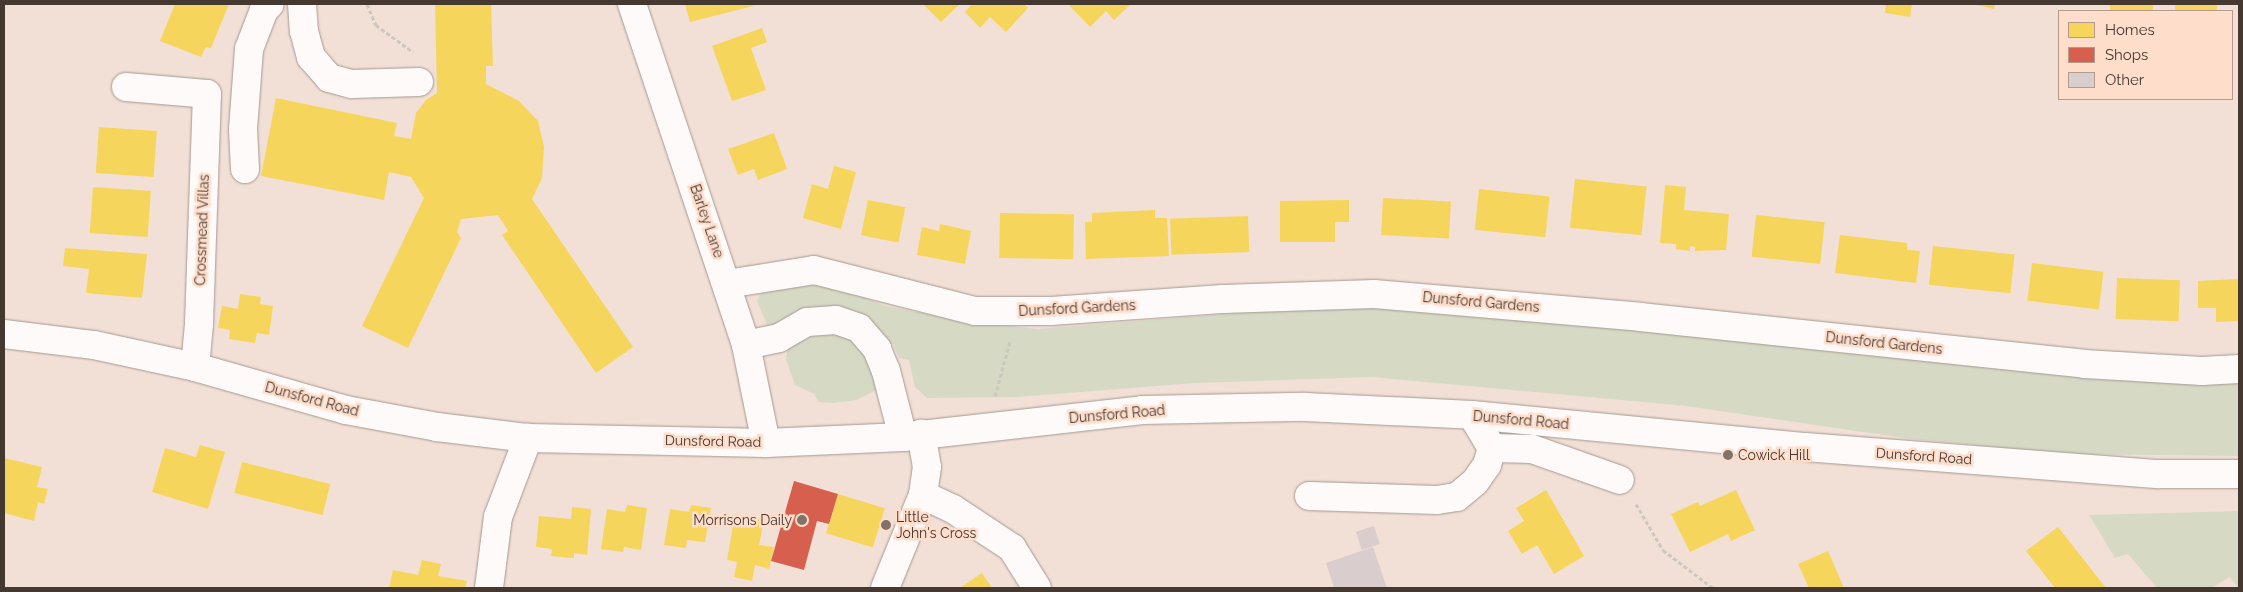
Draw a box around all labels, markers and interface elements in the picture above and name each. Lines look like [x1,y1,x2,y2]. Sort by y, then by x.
legend [2058,10,2233,100]
text: Homes [2105,21,2155,39]
text: Shops [2105,46,2148,64]
text: Other [2105,71,2144,89]
street label: Crossmead Villas [192,174,212,286]
street label: Barley Lane [687,182,727,260]
street label: Dunsford Gardens [1422,289,1540,315]
street label: Dunsford Gardens [1018,297,1136,319]
street label: Dunsford Gardens [1825,329,1943,357]
street label: Dunsford Road [263,378,361,420]
street label: Dunsford Road [1068,401,1166,427]
street label: Dunsford Road [1472,407,1570,433]
street label: Dunsford Road [665,432,761,450]
street label: Dunsford Road [1875,444,1973,468]
place label: Cowick Hill [1738,447,1810,463]
marker: Cowick Hill [1722,449,1734,461]
place label: Little John's Cross [896,509,976,542]
place label: Morrisons Daily [693,512,792,528]
marker: Morrisons Daily [796,514,808,526]
marker: Little John's Cross [880,519,892,531]

